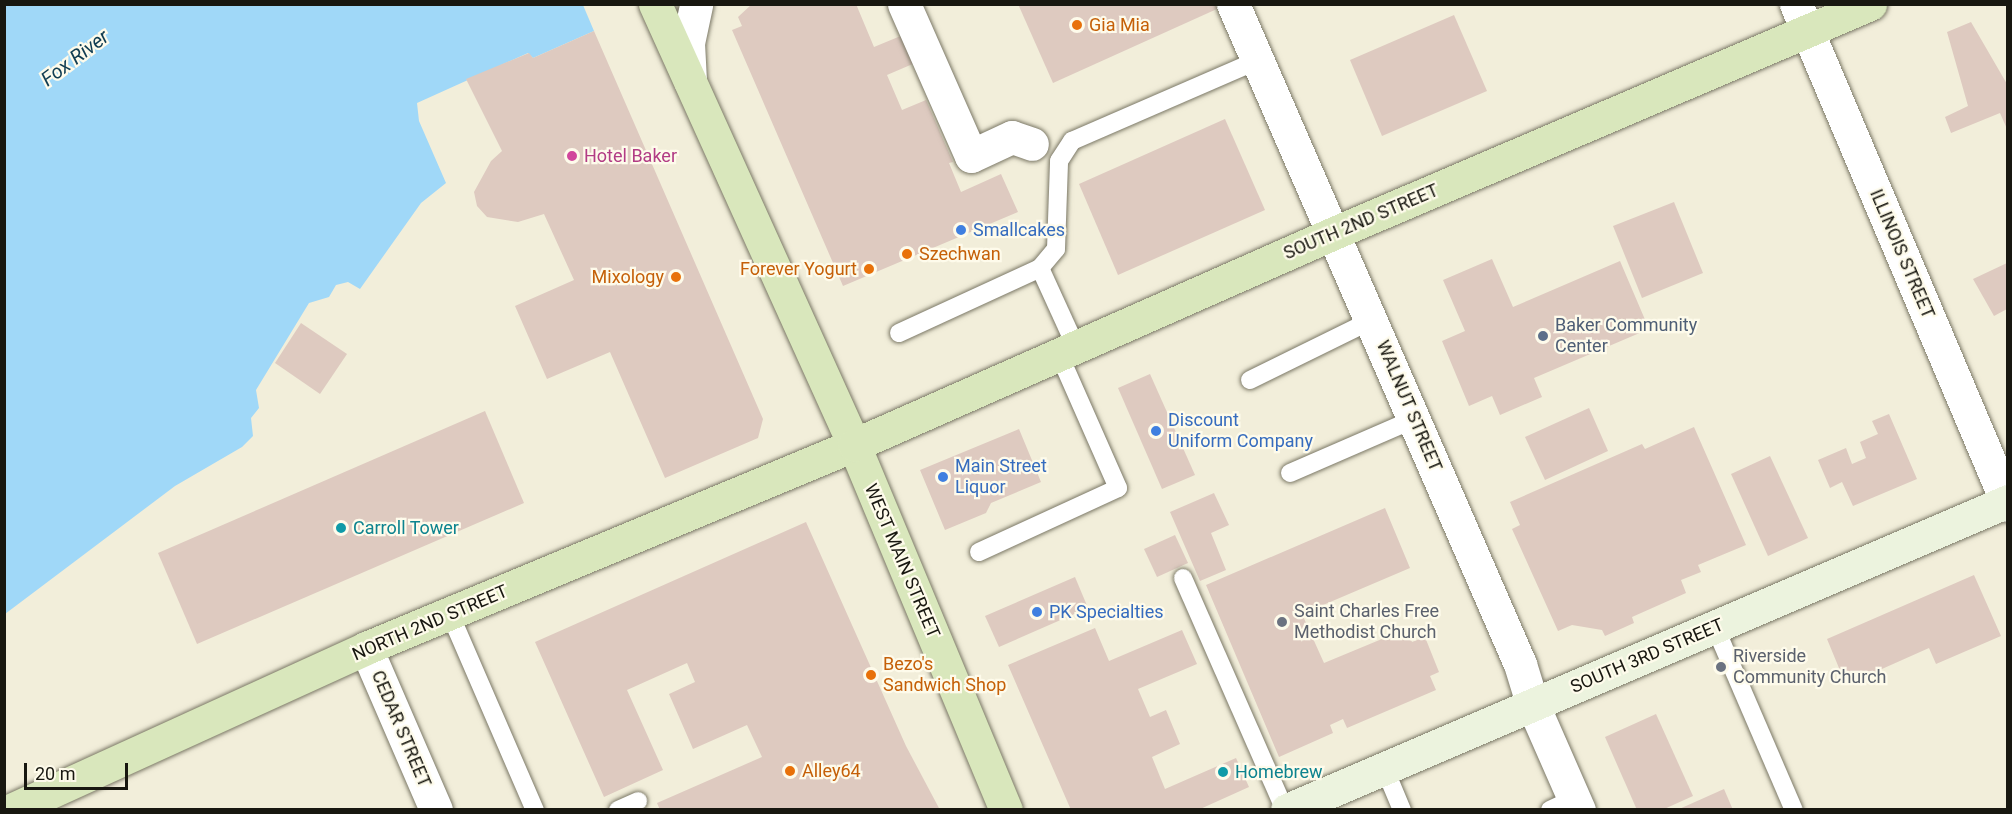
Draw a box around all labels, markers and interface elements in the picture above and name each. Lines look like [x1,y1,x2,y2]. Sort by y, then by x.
place label: Gia Mia [1089,14,1150,36]
marker: Gia Mia [1070,18,1084,32]
water label: Fox River [36,25,114,91]
place label: Hotel Baker [584,145,677,167]
marker: Hotel Baker [565,149,579,163]
street label: SOUTH 2ND STREET [1280,180,1442,264]
street label: ILLINOIS STREET [1865,186,1939,322]
place label: Smallcakes [973,219,1065,241]
marker: Smallcakes [954,223,968,237]
place label: Szechwan [919,243,1001,265]
marker: Szechwan [900,247,914,261]
place label: Forever Yogurt [740,258,857,280]
marker: Forever Yogurt [862,262,876,276]
place label: Mixology [592,266,664,288]
marker: Mixology [669,270,683,284]
place label: Baker Community Center [1555,315,1697,358]
marker: Baker Community Center [1536,329,1550,343]
street label: WALNUT STREET [1372,337,1446,475]
place label: Discount Uniform Company [1168,410,1313,452]
marker: Discount Uniform Company [1149,424,1163,438]
place label: Main Street Liquor [955,456,1047,498]
marker: Main Street Liquor [936,470,950,484]
street label: WEST MAIN STREET [860,480,944,642]
place label: Carroll Tower [353,517,459,539]
marker: Carroll Tower [334,521,348,535]
street label: NORTH 2ND STREET [349,580,511,666]
place label: PK Specialties [1049,601,1164,623]
place label: Saint Charles Free Methodist Church [1294,601,1439,644]
marker: PK Specialties [1030,605,1044,619]
street label: SOUTH 3RD STREET [1567,614,1727,698]
marker: Saint Charles Free Methodist Church [1275,615,1289,629]
place label: Riverside Community Church [1733,646,1886,688]
place label: Bezo's Sandwich Shop [883,654,1006,696]
marker: Riverside Community Church [1714,660,1728,674]
street label: CEDAR STREET [367,667,435,791]
marker: Bezo's Sandwich Shop [864,668,878,682]
scale bar [27,751,130,789]
place label: Alley64 [802,760,861,782]
place label: Homebrew [1235,761,1323,783]
text: 20 m [35,763,75,784]
marker: Alley64 [783,764,797,778]
marker: Homebrew [1216,765,1230,779]

